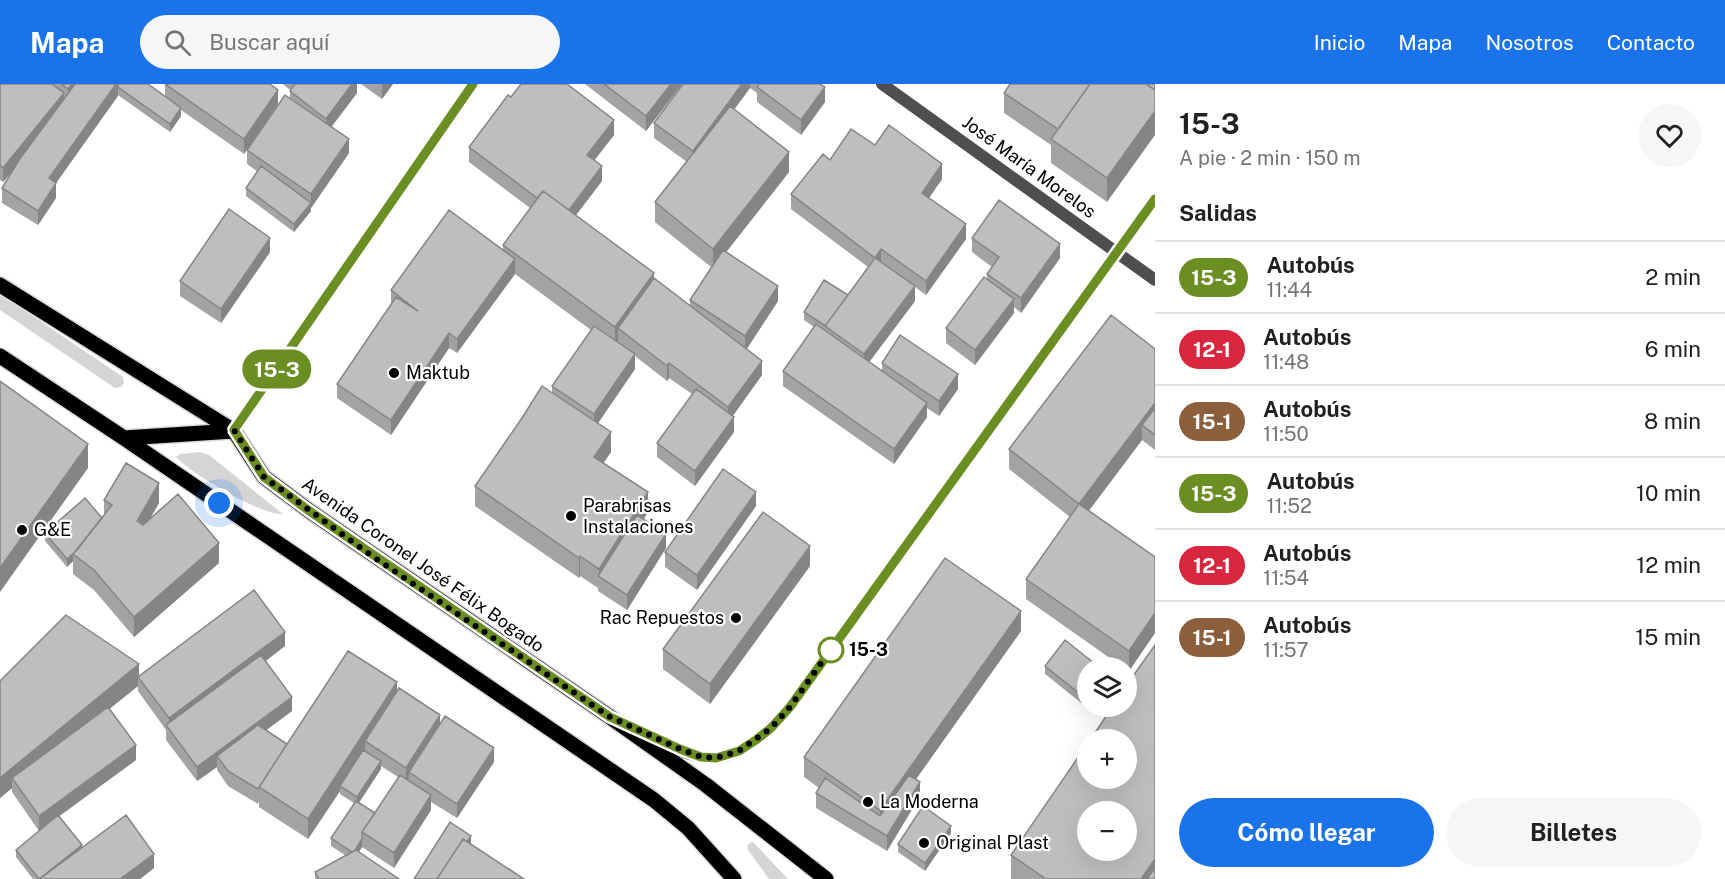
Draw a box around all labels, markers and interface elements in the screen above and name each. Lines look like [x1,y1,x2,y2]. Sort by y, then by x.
search box [140,15,560,69]
text: Mapa [30,26,104,59]
icon: search [161,26,194,59]
text: Buscar aquí [209,29,329,55]
text: Inicio [1314,30,1365,55]
text: Mapa [1398,30,1452,55]
text: Nosotros [1485,30,1574,55]
text: Contacto [1607,30,1695,55]
button: heart [1638,104,1701,167]
text: 15-3 [1179,107,1240,140]
street label: José María Morelos [959,111,1100,222]
text: A pie · 2 min · 150 m [1179,146,1361,170]
text: Salidas [1179,200,1257,226]
text: Autobús [1266,252,1355,278]
text: 2 min [1645,264,1701,290]
text: 15-3 [1191,265,1236,290]
text: 11:44 [1266,278,1312,302]
text: Autobús [1263,324,1351,350]
text: 6 min [1645,336,1701,362]
text: 12-1 [1193,337,1231,362]
line badge: 15-3 [235,350,319,388]
text: 11:48 [1263,350,1309,374]
text: 15-3 [254,357,300,382]
place label: Maktub [406,362,470,383]
marker: Maktub [387,366,401,380]
text: Autobús [1263,396,1351,422]
text: 8 min [1644,408,1701,434]
text: 15-1 [1193,409,1231,434]
text: 11:50 [1263,422,1309,446]
text: Autobús [1266,468,1355,494]
street label: Avenida Coronel José Félix Bogado [298,473,548,656]
text: 10 min [1636,480,1701,506]
text: 15-3 [1191,481,1236,506]
your location [204,488,234,518]
text: 11:52 [1266,494,1312,518]
place label: Parabrisas Instalaciones [583,495,693,537]
marker: Parabrisas Instalaciones [564,509,578,523]
place label: G&E [34,519,71,540]
marker: G&E [15,523,29,537]
text: Autobús [1263,540,1351,566]
text: 12 min [1636,552,1701,578]
text: 12-1 [1193,553,1231,578]
text: 11:54 [1263,566,1309,590]
place label: Rac Repuestos [600,607,724,628]
marker: Rac Repuestos [729,611,743,625]
text: Autobús [1263,612,1351,638]
text: 15 min [1635,624,1701,650]
text: 15-1 [1193,625,1231,650]
marker: 15-3 [818,637,844,663]
text: 11:57 [1263,638,1309,662]
place label: 15-3 [849,639,888,660]
map controls [1077,657,1137,861]
button: layers [1077,657,1137,717]
button: + [1077,729,1137,789]
place label: La Moderna [880,791,979,812]
marker: La Moderna [861,795,875,809]
button: Cómo llegar [1179,798,1434,867]
button: Billetes [1446,798,1701,867]
button: − [1077,801,1137,861]
place label: Original Plast [936,832,1049,853]
marker: Original Plast [917,836,931,850]

